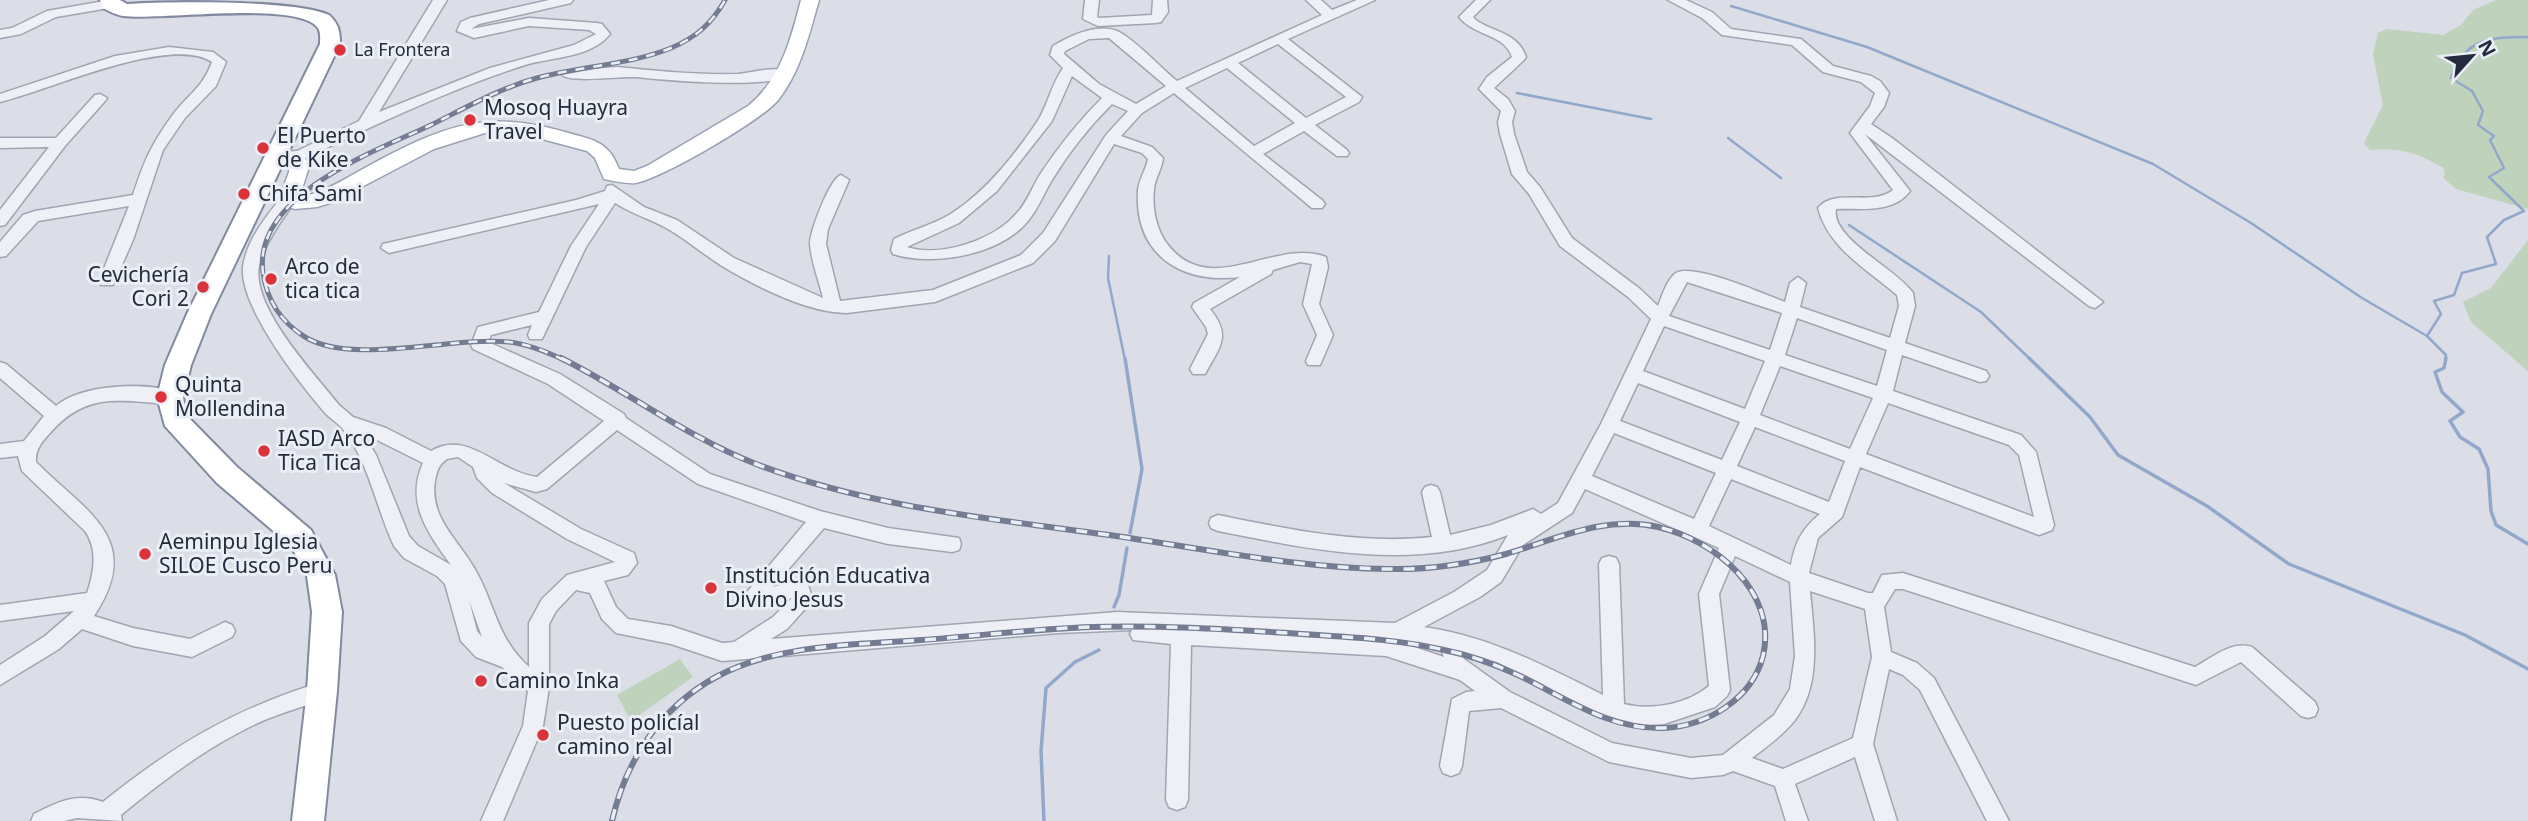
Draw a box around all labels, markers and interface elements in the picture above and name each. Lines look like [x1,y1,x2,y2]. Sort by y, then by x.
north arrow [2437,21,2507,91]
text: N [2472,35,2502,61]
place label: La Frontera [354,37,450,61]
marker: La Frontera [332,42,348,58]
place label: Mosoq Huayra Travel [484,93,628,145]
marker: Mosoq Huayra Travel [462,112,478,128]
place label: El Puerto de Kike [277,121,366,173]
marker: El Puerto de Kike [255,140,271,156]
place label: Chifa Sami [258,179,363,207]
marker: Chifa Sami [236,186,252,202]
place label: Arco de tica tica [285,252,360,304]
place label: Cevichería Cori 2 [87,260,189,312]
marker: Arco de tica tica [263,271,279,287]
marker: Cevichería Cori 2 [195,279,211,295]
place label: Quinta Mollendina [175,370,286,422]
marker: Quinta Mollendina [153,389,169,405]
place label: IASD Arco Tica Tica [278,424,375,476]
marker: IASD Arco Tica Tica [256,443,272,459]
place label: Aeminpu Iglesia SILOE Cusco Peru [159,527,333,579]
marker: Aeminpu Iglesia SILOE Cusco Peru [137,546,153,562]
place label: Institución Educativa Divino Jesus [725,561,930,613]
marker: Institución Educativa Divino Jesus [703,580,719,596]
place label: Camino Inka [495,666,619,694]
marker: Camino Inka [473,673,489,689]
place label: Puesto policíal camino real [557,708,700,760]
marker: Puesto policíal camino real [535,727,551,743]

